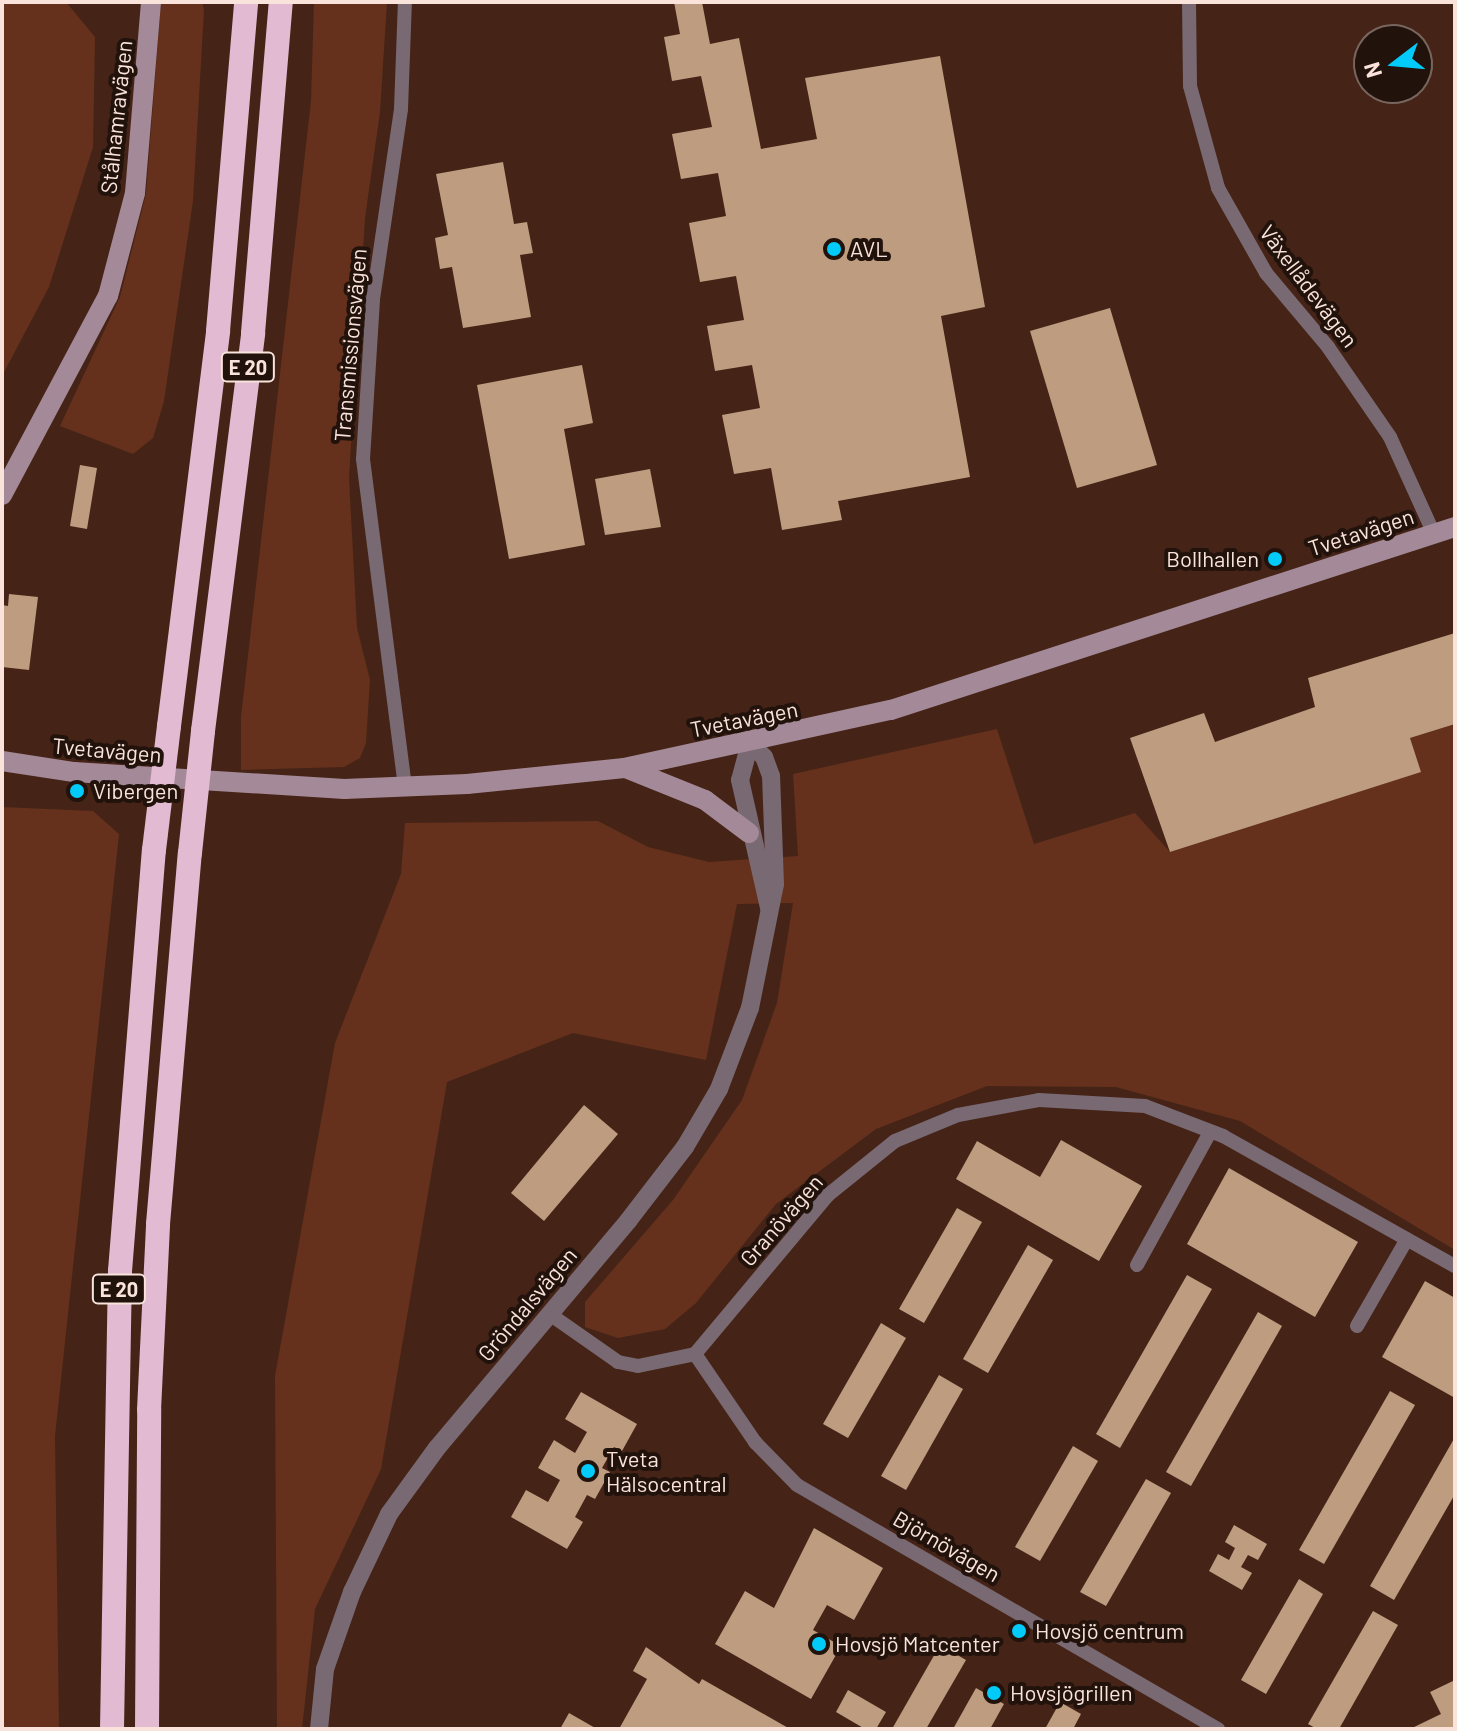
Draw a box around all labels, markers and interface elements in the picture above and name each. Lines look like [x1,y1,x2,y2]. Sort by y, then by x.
north arrow [1353,24,1433,104]
street label: Stålhamravägen [95,39,137,195]
text: N [1357,59,1386,81]
street label: Växellådevägen [1254,220,1364,352]
place label: AVL [850,236,888,262]
marker: AVL [825,240,843,258]
street label: Transmissionsvägen [328,247,372,443]
road number: E 20 [220,351,276,383]
street label: Tvetavägen [1305,503,1417,561]
place label: Bollhallen [1166,546,1259,572]
marker: Bollhallen [1266,550,1284,568]
street label: Tvetavägen [688,696,800,742]
street label: Tvetavägen [51,732,163,768]
place label: Vibergen [93,778,178,804]
marker: Vibergen [68,782,86,800]
street label: Granövägen [734,1169,828,1271]
street label: Gröndalsvägen [472,1242,582,1366]
road number: E 20 [91,1273,147,1305]
place label: Tveta Hälsocentral [606,1445,726,1496]
marker: Tveta Hälsocentral [577,1460,599,1482]
street label: Björnövägen [889,1505,1005,1587]
place label: Hovsjö centrum [1035,1618,1184,1644]
marker: Hovsjö centrum [1010,1622,1028,1640]
place label: Hovsjö Matcenter [835,1631,1000,1657]
marker: Hovsjö Matcenter [810,1635,828,1653]
place label: Hovsjögrillen [1010,1680,1133,1706]
marker: Hovsjögrillen [985,1684,1003,1702]

